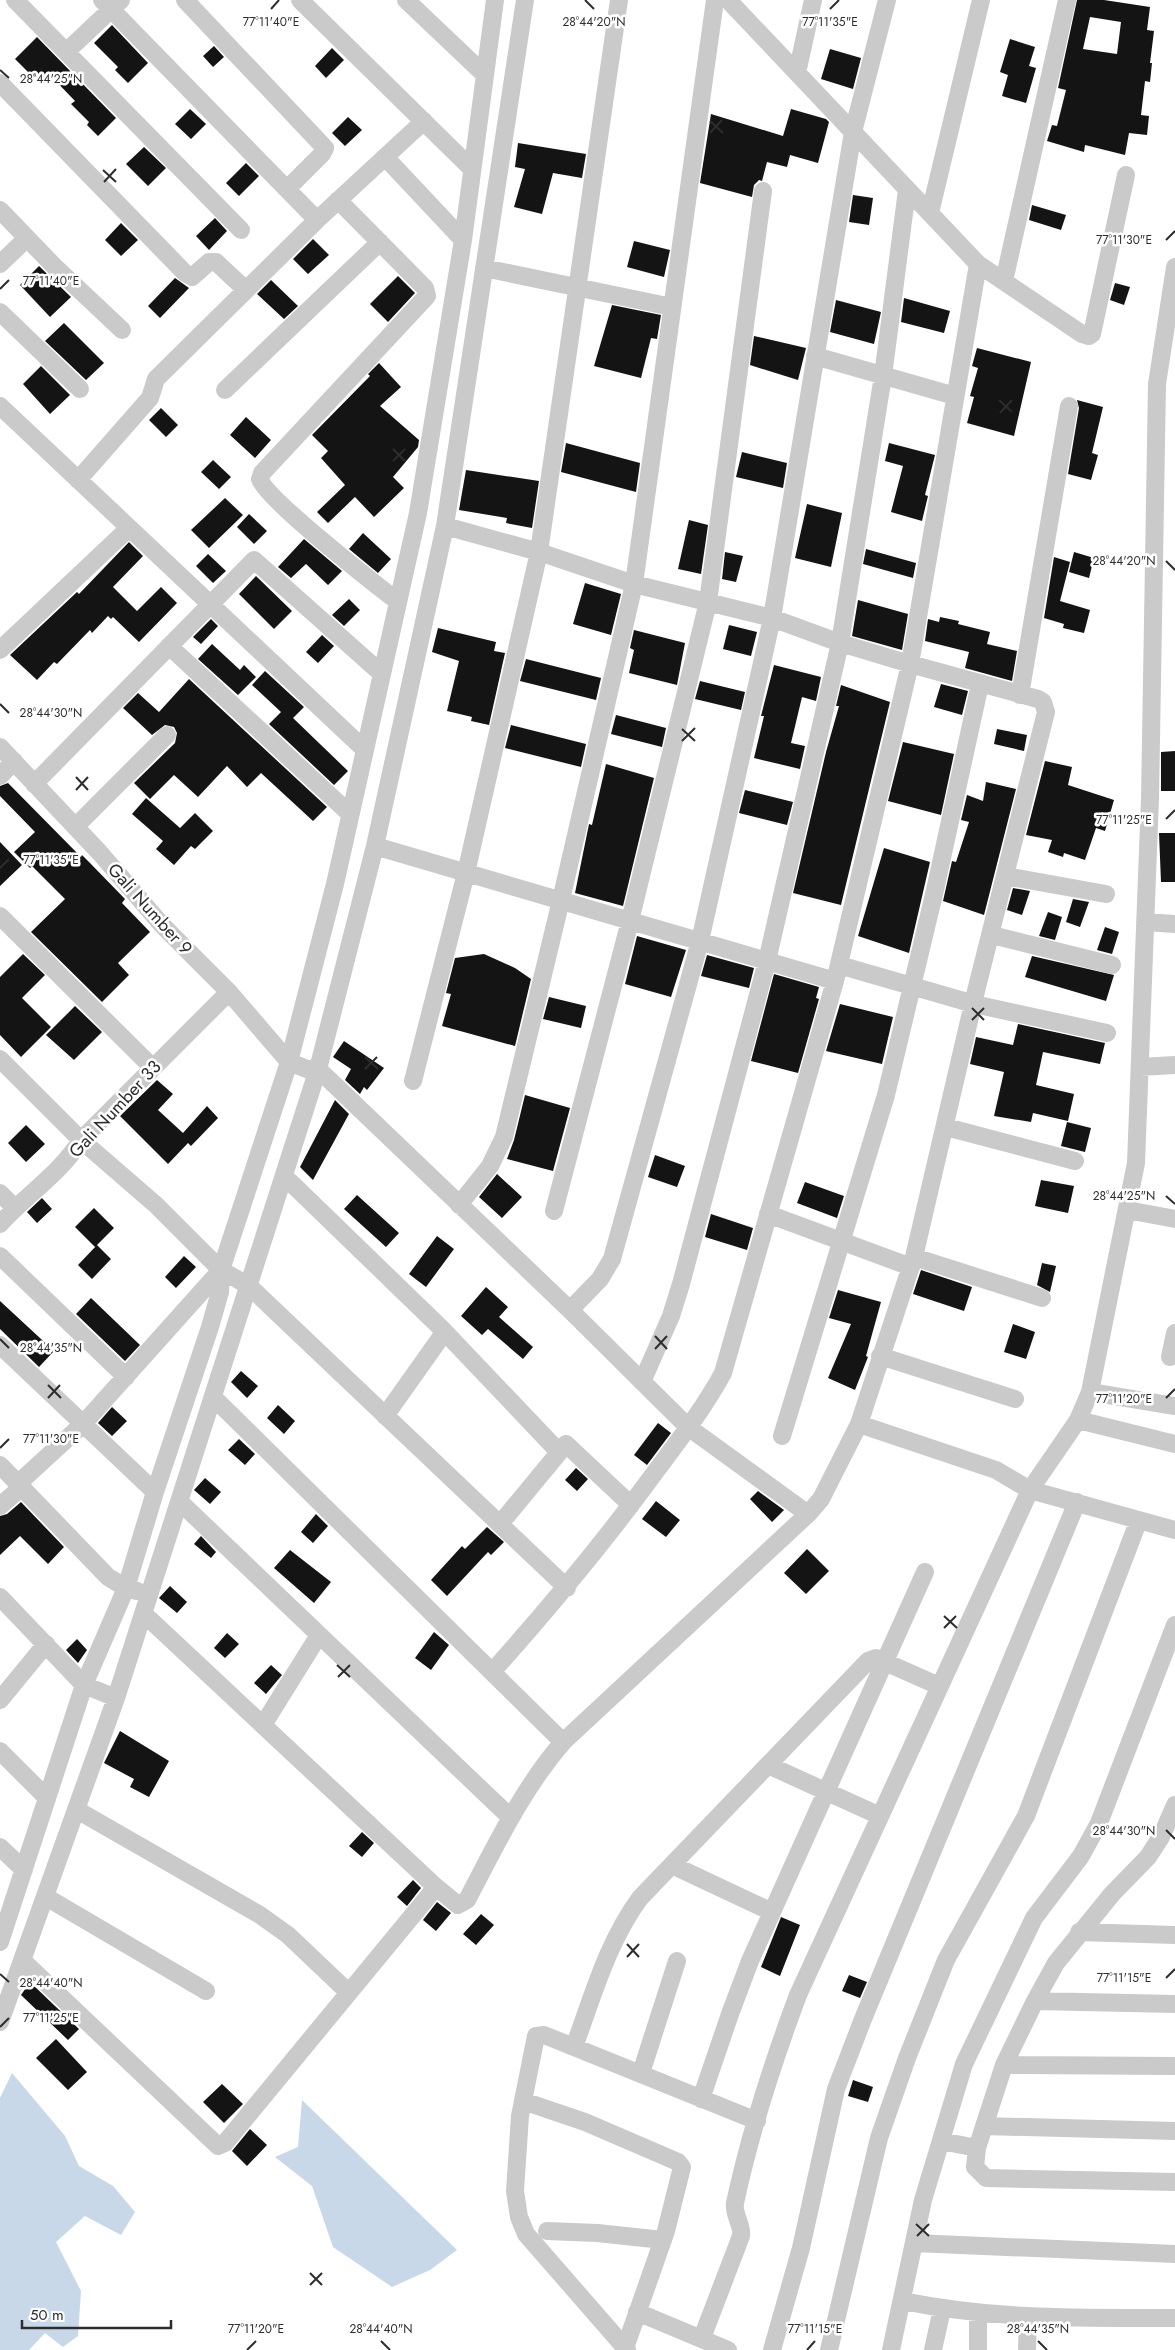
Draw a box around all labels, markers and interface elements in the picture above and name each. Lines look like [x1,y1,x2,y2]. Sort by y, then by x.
text: 77°11'40"E [243,13,299,31]
text: 28°44'20"N [562,13,626,31]
text: 77°11'35"E [802,13,858,31]
text: 28°44'25"N [20,70,82,88]
text: 77°11'30"E [1096,231,1152,249]
text: 77°11'40"E [23,272,79,290]
text: 28°44'20"N [1092,552,1156,570]
text: 28°44'30"N [20,704,82,722]
text: 77°11'25"E [1096,811,1152,829]
text: 77°11'35"E [23,851,79,869]
street label: Gali Number 9 [102,857,198,961]
street label: Gali Number 33 [63,1054,167,1164]
text: 28°44'25"N [1093,1187,1155,1205]
text: 28°44'35"N [20,1339,82,1357]
text: 77°11'20"E [1096,1390,1152,1408]
text: 77°11'30"E [23,1430,79,1448]
text: 28°44'30"N [1093,1822,1155,1840]
text: 77°11'15"E [1097,1969,1151,1987]
text: 28°44'40"N [19,1974,83,1992]
text: 77°11'25"E [23,2009,79,2027]
scale bar [22,2298,171,2330]
text: 50 m [30,2304,64,2326]
text: 77°11'20"E [228,2320,284,2338]
text: 28°44'40"N [349,2320,413,2338]
text: 77°11'15"E [788,2320,842,2338]
text: 28°44'35"N [1007,2320,1069,2338]

